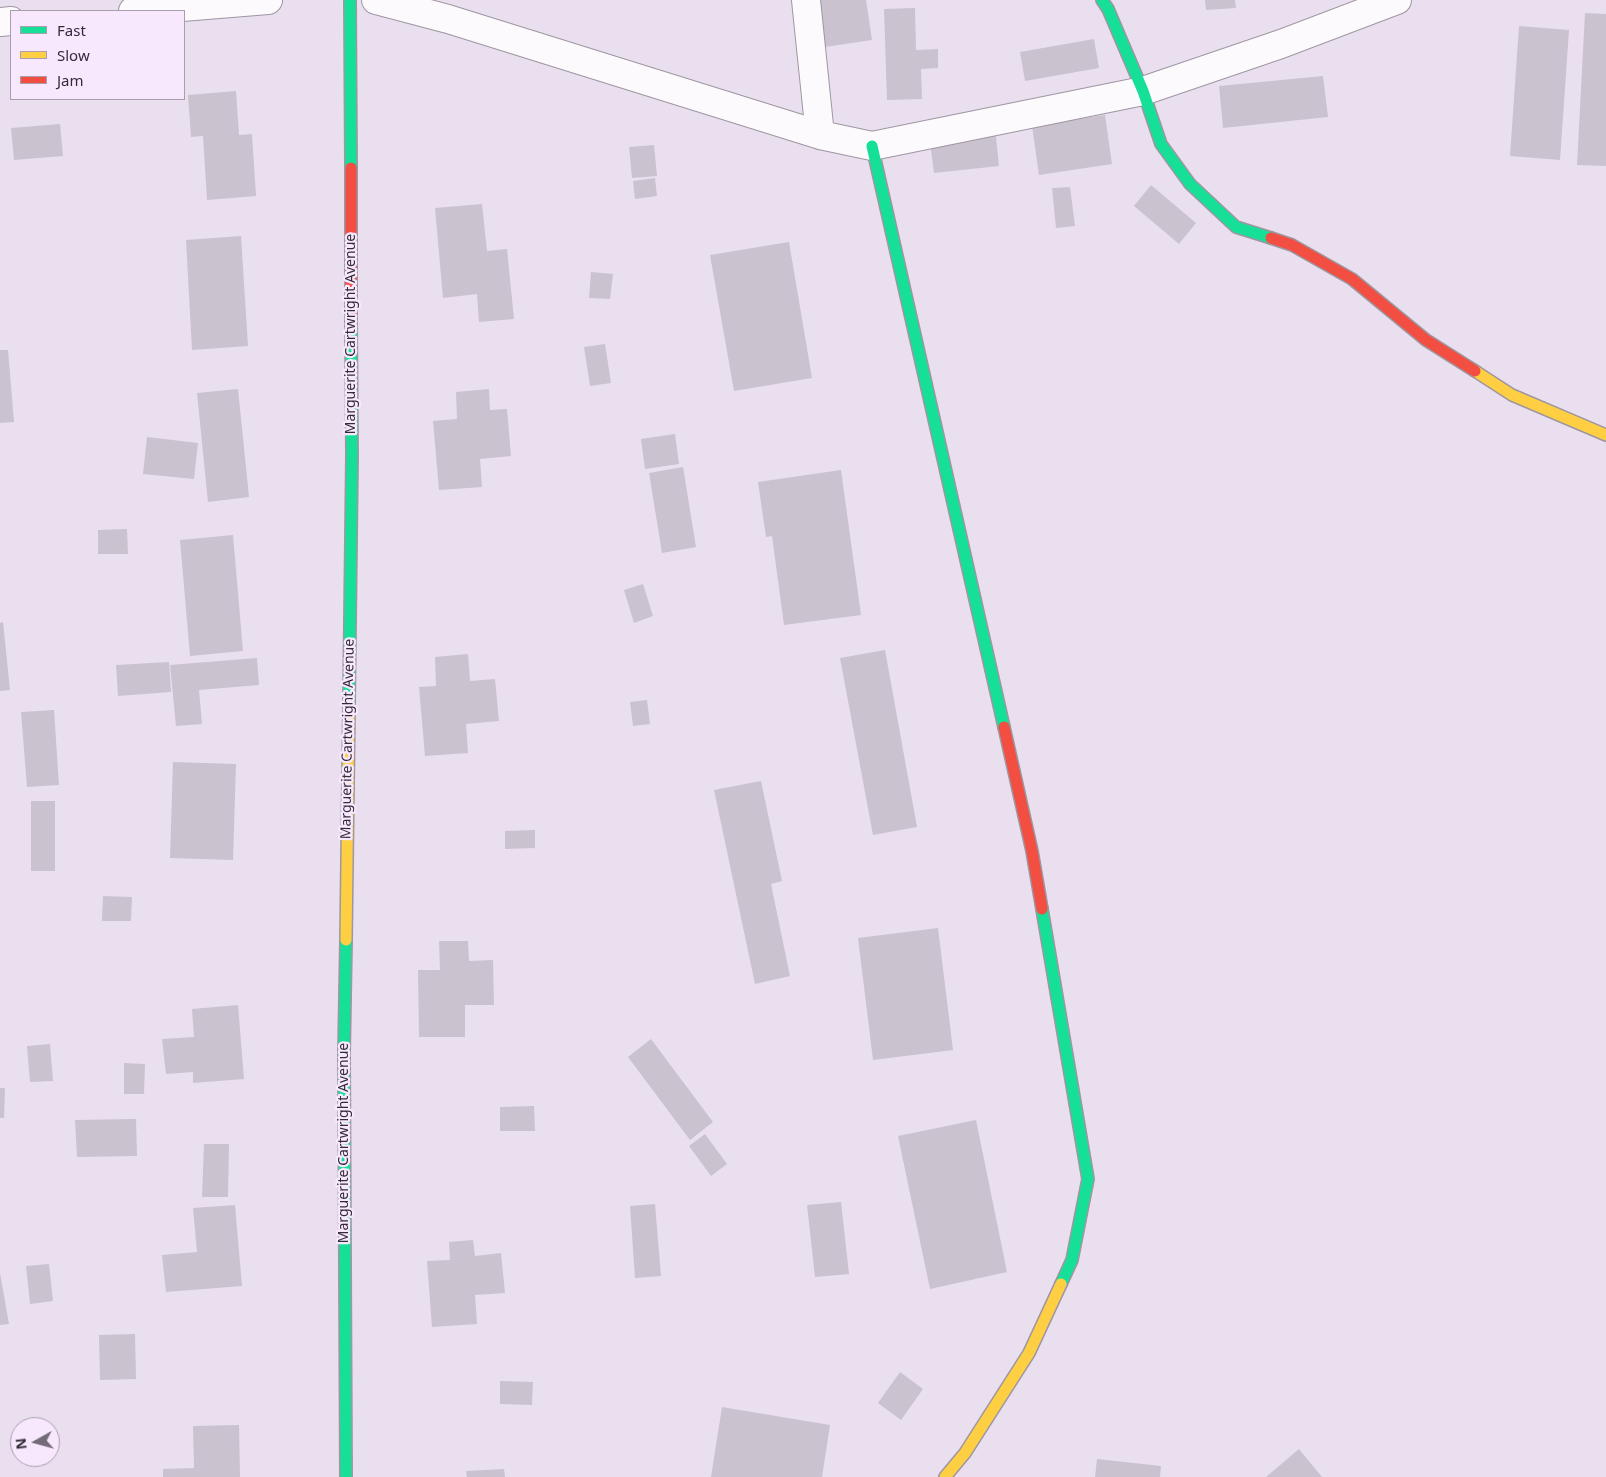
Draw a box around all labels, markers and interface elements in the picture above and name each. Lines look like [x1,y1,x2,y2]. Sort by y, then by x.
legend [10,10,185,100]
text: Fast [57,20,86,40]
text: Slow [57,45,90,65]
text: Jam [57,70,84,90]
street label: Marguerite Cartwright Avenue [343,234,359,434]
street label: Marguerite Cartwright Avenue [338,639,358,839]
street label: Marguerite Cartwright Avenue [336,1043,352,1243]
north arrow [10,1417,60,1467]
text: N [10,1437,31,1451]

